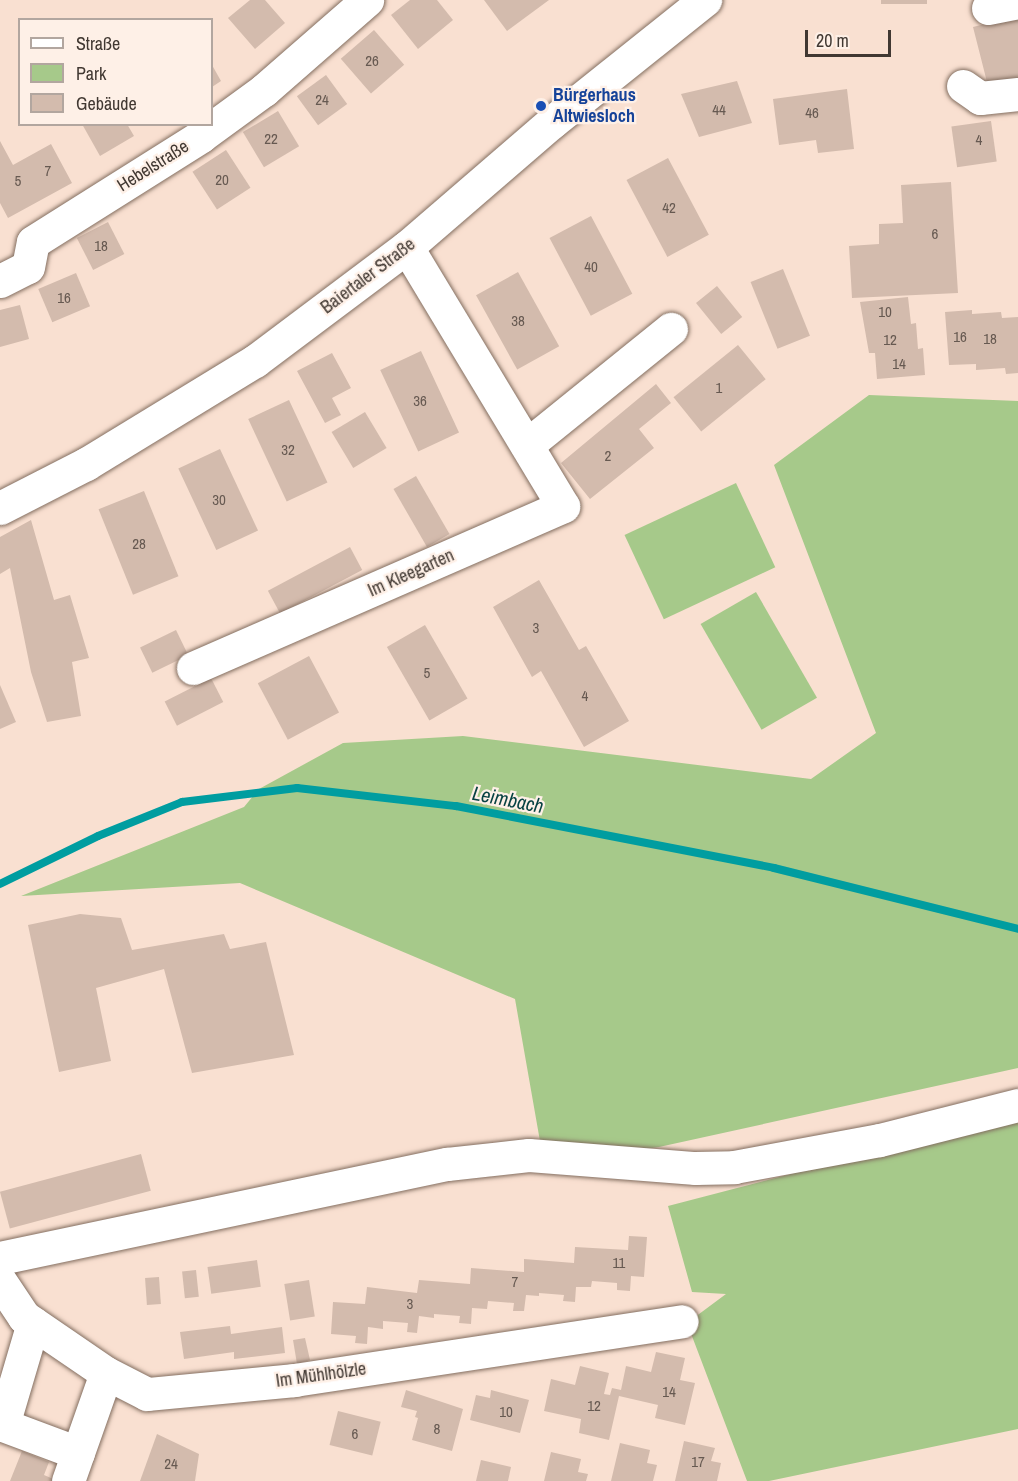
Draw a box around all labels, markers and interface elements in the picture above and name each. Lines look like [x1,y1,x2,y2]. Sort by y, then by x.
legend [18,18,213,126]
scale bar [808,18,894,56]
text: 20 m [816,28,849,53]
text: Straße [76,31,120,56]
house number: 26 [365,52,379,70]
text: Park [76,61,106,86]
place label: Bürgerhaus Altwiesloch [553,85,636,128]
text: Gebäude [76,91,137,116]
house number: 24 [315,91,329,109]
marker: Bürgerhaus Altwiesloch [534,99,548,113]
house number: 44 [712,101,726,119]
house number: 46 [805,104,819,122]
house number: 22 [264,130,278,148]
house number: 4 [976,131,982,149]
street label: Hebelstraße [113,136,193,196]
house number: 7 [45,162,51,180]
house number: 20 [215,171,229,189]
house number: 5 [15,172,21,190]
house number: 42 [662,199,676,217]
house number: 6 [932,225,938,243]
street label: Baiertaler Straße [317,234,419,318]
house number: 18 [94,237,108,255]
house number: 40 [584,258,598,276]
house number: 16 [57,289,71,307]
house number: 10 [878,303,892,321]
house number: 38 [511,312,525,330]
house number: 16 [953,328,967,346]
house number: 18 [983,330,997,348]
house number: 12 [883,331,897,349]
house number: 14 [892,355,906,373]
house number: 1 [716,379,722,397]
house number: 36 [413,392,427,410]
house number: 32 [281,441,295,459]
house number: 2 [605,447,611,465]
house number: 30 [212,491,226,509]
house number: 28 [132,535,146,553]
street label: Im Kleegarten [365,544,457,602]
house number: 3 [533,619,539,637]
house number: 5 [424,664,430,682]
house number: 4 [582,687,588,705]
water label: Leimbach [470,780,546,818]
house number: 11 [613,1254,625,1272]
house number: 7 [512,1273,518,1291]
house number: 3 [407,1295,413,1313]
street label: Im Mühlhölzle [274,1358,368,1392]
house number: 14 [662,1383,676,1401]
house number: 12 [587,1397,601,1415]
house number: 10 [499,1403,513,1421]
house number: 8 [434,1420,440,1438]
house number: 6 [352,1425,358,1443]
house number: 17 [691,1453,705,1471]
house number: 24 [164,1455,178,1473]

